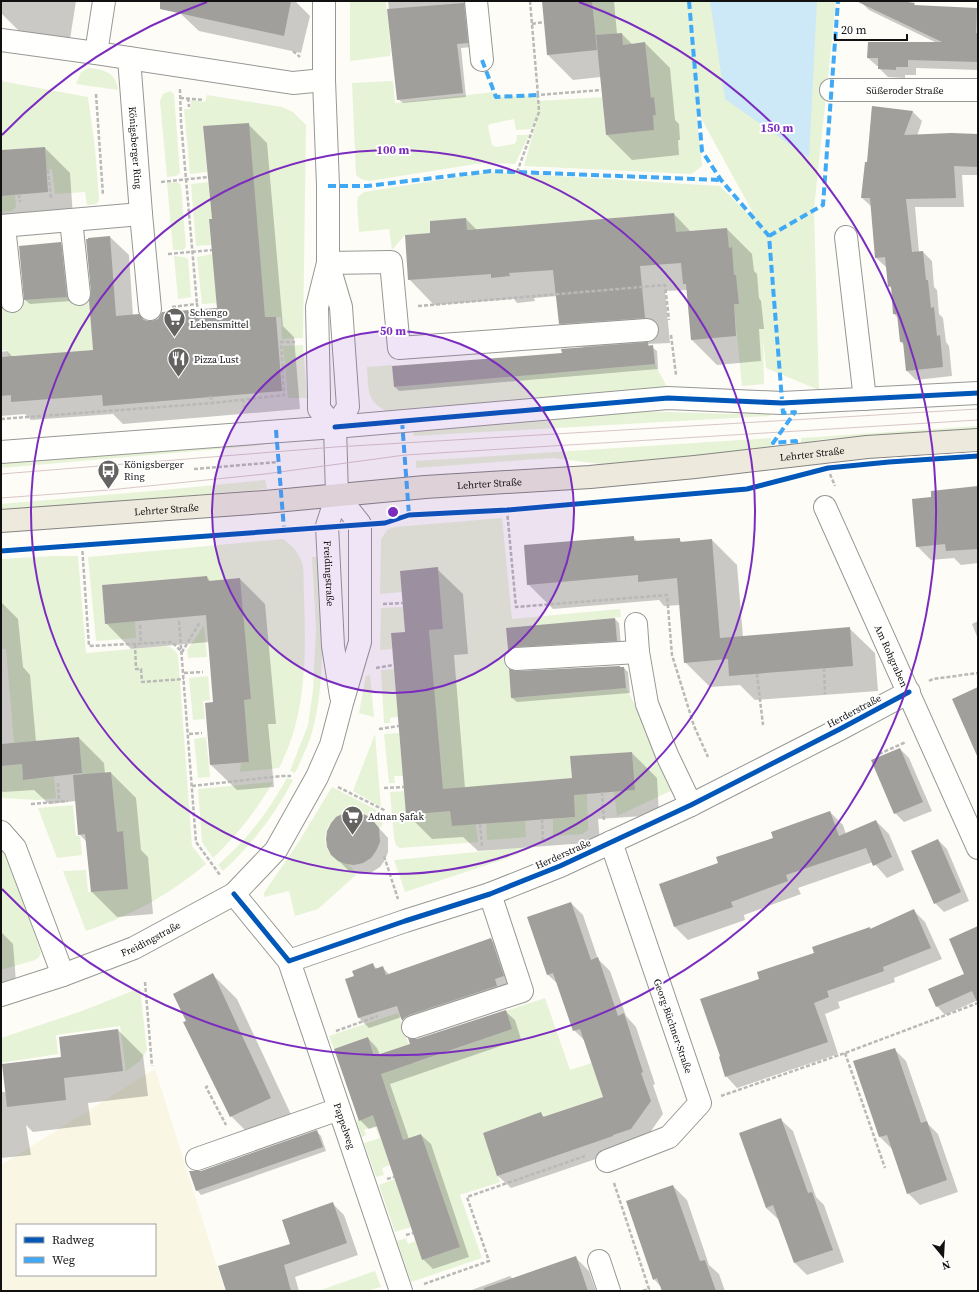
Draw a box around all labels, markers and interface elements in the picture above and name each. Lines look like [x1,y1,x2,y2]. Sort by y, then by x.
scale bar [835,16,907,42]
text: 20 m [841,22,867,38]
street label: Süßeroder Straße [866,84,944,97]
street label: Königsberger Ring [126,106,146,190]
text: 150 m [761,120,794,136]
text: 100 m [377,142,410,158]
supermarket icon: Schengo Lebensmittel [162,305,188,338]
place label: Schengo Lebensmittel [190,306,249,331]
text: 50 m [380,323,406,339]
restaurant icon: Pizza Lust [166,346,192,379]
place label: Pizza Lust [194,353,239,366]
street label: Lehrter Straße [779,443,845,464]
bus stop icon: Königsberger Ring [96,457,122,490]
place label: Königsberger Ring [124,458,185,483]
street label: Lehrter Straße [457,475,522,492]
street label: Lehrter Straße [134,500,199,518]
centre of rings [386,505,400,519]
street label: Freidingstraße [321,540,337,606]
street label: Am Rohgraben [872,622,911,689]
street label: Herderstraße [825,691,883,731]
supermarket icon: Adnan Şafak [340,803,366,836]
place label: Adnan Şafak [368,810,424,823]
street label: Herderstraße [533,836,593,872]
street label: Freidingstraße [119,918,183,959]
street label: Georg-Büchner-Straße [651,977,695,1075]
street label: Pappelweg [331,1101,359,1151]
legend [16,1224,156,1276]
text: Radweg [52,1232,94,1248]
north arrow [923,1236,963,1276]
text: Weg [52,1252,75,1268]
text: N [940,1257,952,1273]

